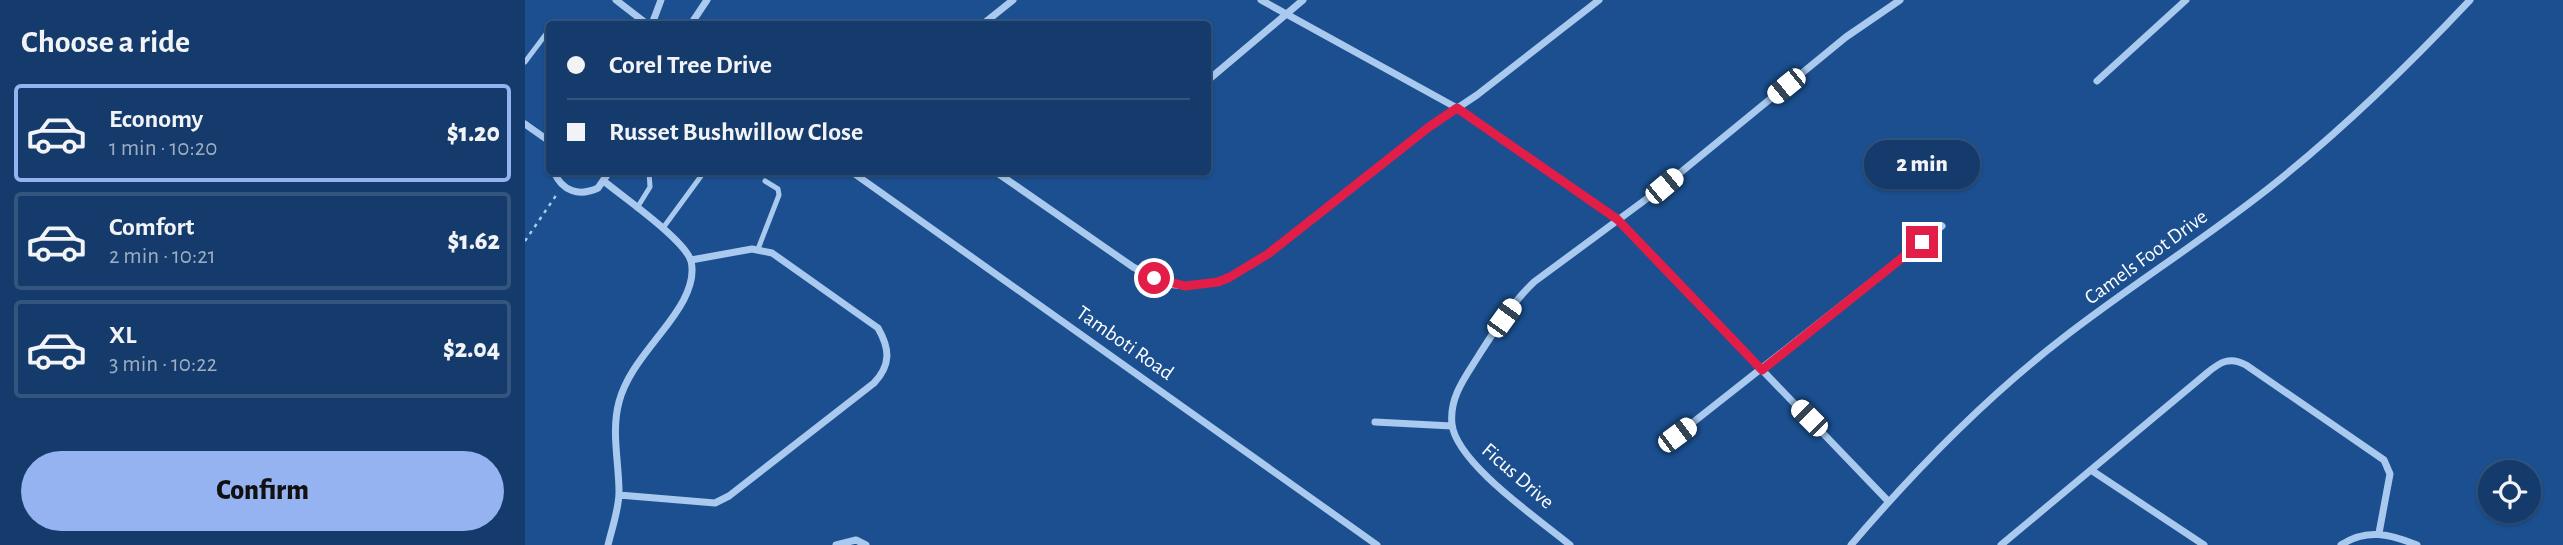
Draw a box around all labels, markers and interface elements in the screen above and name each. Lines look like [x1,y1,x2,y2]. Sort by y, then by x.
text: Choose a ride [21,26,190,58]
text: Corel Tree Drive [609,52,772,78]
car [1764,65,1809,107]
icon: car [25,102,88,165]
text: Economy [109,106,203,132]
text: Russet Bushwillow Close [609,119,863,145]
text: $1.20 [447,120,500,146]
text: 1 min · 10:20 [109,137,217,160]
callout: 2 min [1864,140,1980,190]
text: 2 min [1896,153,1948,176]
car [1642,164,1687,208]
street label: Camels Foot Drive [2081,206,2211,308]
icon: car [25,210,88,273]
text: Comfort [109,214,194,240]
route end [1906,226,1938,258]
text: $1.62 [447,228,500,254]
text: 2 min · 10:21 [109,245,216,268]
route start [1138,262,1170,294]
car [1484,295,1525,341]
street label: Tamboti Road [1073,302,1178,384]
icon: car [25,318,88,381]
text: XL [109,322,136,348]
text: $2.04 [443,336,500,362]
text: 3 min · 10:22 [109,353,217,376]
car [1787,396,1832,440]
car [1654,414,1701,456]
street label: Ficus Drive [1478,439,1558,513]
button: Confirm [21,451,504,531]
map controls [2478,460,2541,523]
button: locate [2478,460,2541,523]

